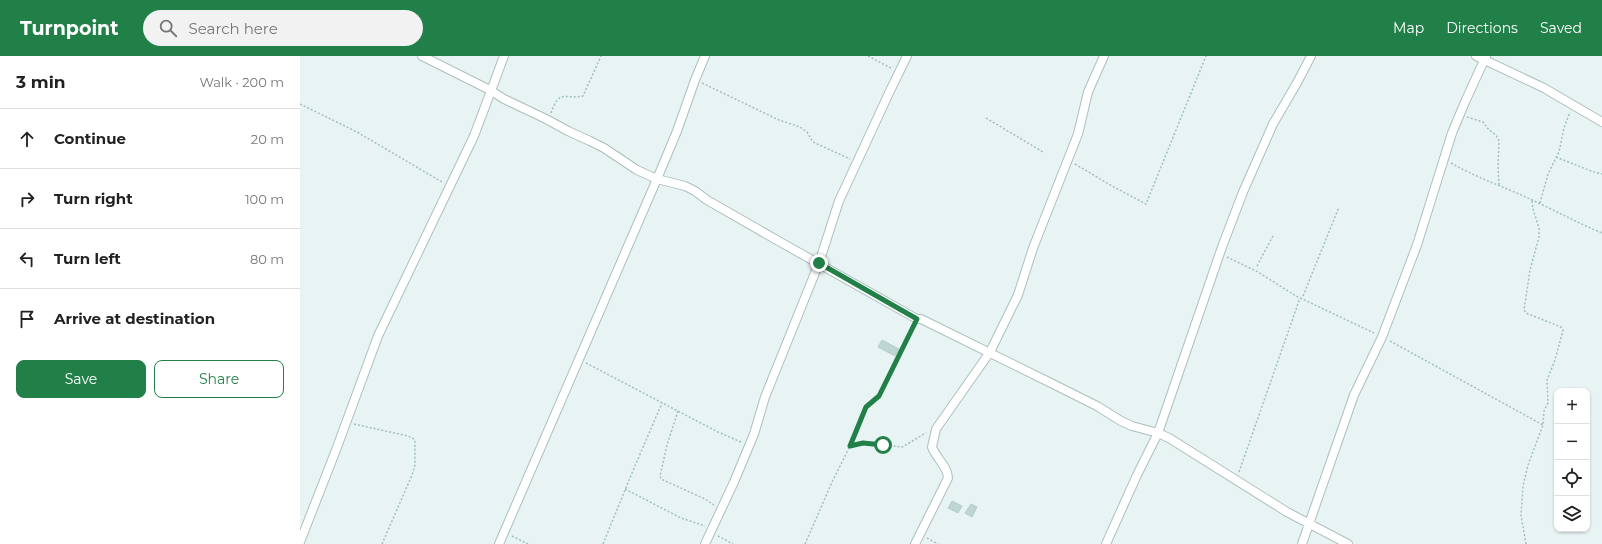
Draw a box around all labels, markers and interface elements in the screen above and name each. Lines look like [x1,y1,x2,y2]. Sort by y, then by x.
search box [143,10,423,46]
text: Turnpoint [20,17,119,40]
icon: search [157,17,179,39]
text: Search here [189,19,278,38]
text: Map [1393,19,1424,37]
text: Directions [1446,19,1518,37]
text: Saved [1540,19,1582,37]
text: 3 min [16,72,66,92]
text: Walk · 200 m [199,74,284,90]
icon: ahead [16,128,38,150]
text: Continue [54,129,126,148]
text: 20 m [251,131,284,147]
icon: right [16,188,38,210]
text: Turn right [54,189,133,208]
text: 100 m [245,191,284,207]
icon: left [16,248,38,270]
text: Turn left [54,249,121,268]
text: 80 m [250,251,284,267]
route end [810,254,828,272]
icon: arrive [16,308,38,330]
text: Arrive at destination [54,309,215,328]
button: Save [16,360,146,398]
button: Share [154,360,284,398]
map controls [1554,388,1590,532]
button: + [1554,388,1590,424]
button: − [1554,424,1590,460]
route start [874,436,892,454]
button: locate [1554,460,1590,496]
button: layers [1554,496,1590,532]

